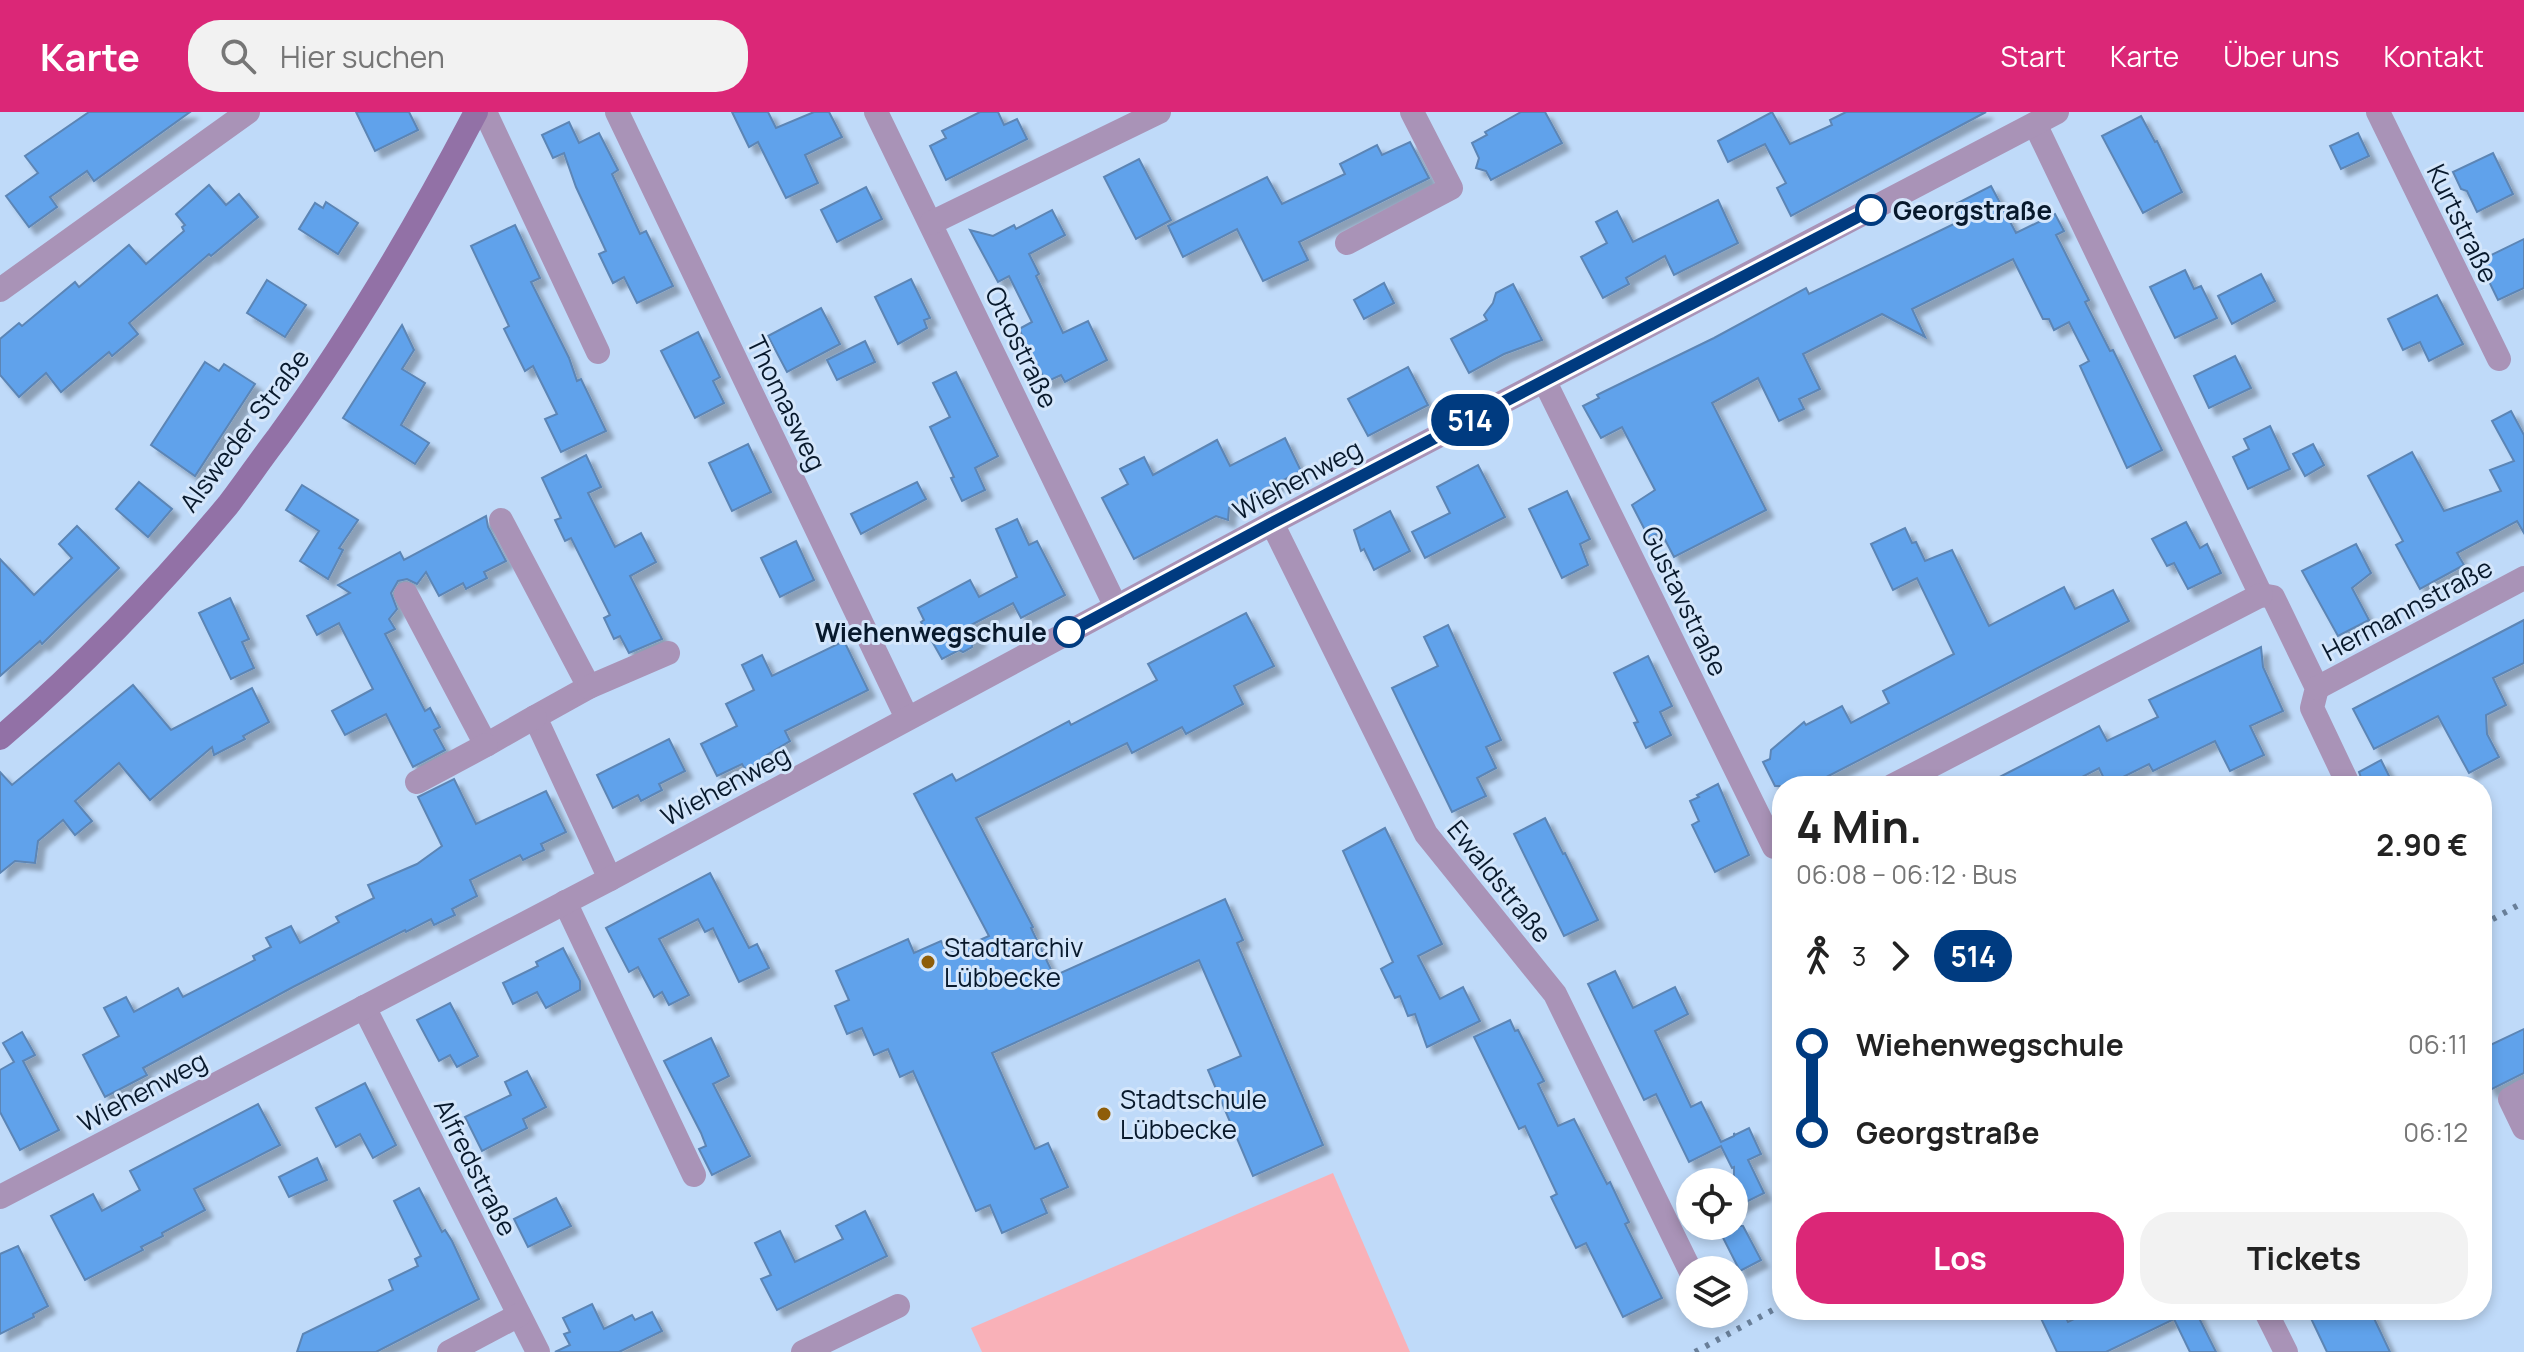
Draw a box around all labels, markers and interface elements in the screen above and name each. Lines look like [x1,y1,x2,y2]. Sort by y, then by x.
search box [188,20,748,92]
text: Karte [40,30,140,82]
icon: search [216,34,260,78]
text: Hier suchen [280,36,445,77]
text: Start [2001,37,2066,75]
text: Karte [2110,37,2179,75]
text: Über uns [2223,37,2339,75]
text: Kontakt [2383,37,2484,75]
street label: Kurtstraße [2419,158,2507,288]
place label: Georgstraße [1893,192,2052,228]
marker: Georgstraße [1856,195,1886,225]
street label: Ottostraße [977,280,1067,414]
street label: Thomasweg [739,330,835,476]
street label: Alsweder Straße [171,341,317,519]
line badge: 514 [1424,394,1516,446]
text: 514 [1447,401,1493,439]
street label: Wiehenweg [1226,430,1368,528]
street label: Gustavstraße [1633,520,1737,682]
street label: Hermannstraße [2316,549,2498,669]
place label: Wiehenwegschule [815,614,1047,650]
marker: Wiehenwegschule [1054,617,1084,647]
street label: Wiehenweg [654,736,796,834]
text: 4 Min. [1796,796,1922,856]
street label: Ewaldstraße [1439,812,1561,950]
text: 2.90 € [2376,824,2468,865]
text: 06:08 – 06:12 · Bus [1796,856,2017,892]
place label: Stadtarchiv Lübbecke [944,929,1083,995]
icon: walk [1796,934,1840,978]
icon: forward [1878,934,1922,978]
text: 514 [1950,937,1996,975]
text: 3 [1852,938,1866,974]
marker: Stadtarchiv Lübbecke [919,953,937,971]
text: Wiehenwegschule [1856,1024,2124,1065]
text: 06:11 [2408,1026,2468,1062]
street label: Wiehenweg [71,1042,213,1140]
place label: Stadtschule Lübbecke [1120,1081,1267,1147]
street label: Alfredstraße [426,1092,526,1242]
marker: Stadtschule Lübbecke [1095,1105,1113,1123]
text: Georgstraße [1856,1112,2040,1153]
text: 06:12 [2403,1114,2468,1150]
map controls [1676,1168,1748,1328]
button: locate [1676,1168,1748,1240]
button: Los [1796,1212,2124,1304]
button: Tickets [2140,1212,2468,1304]
button: layers [1676,1256,1748,1328]

